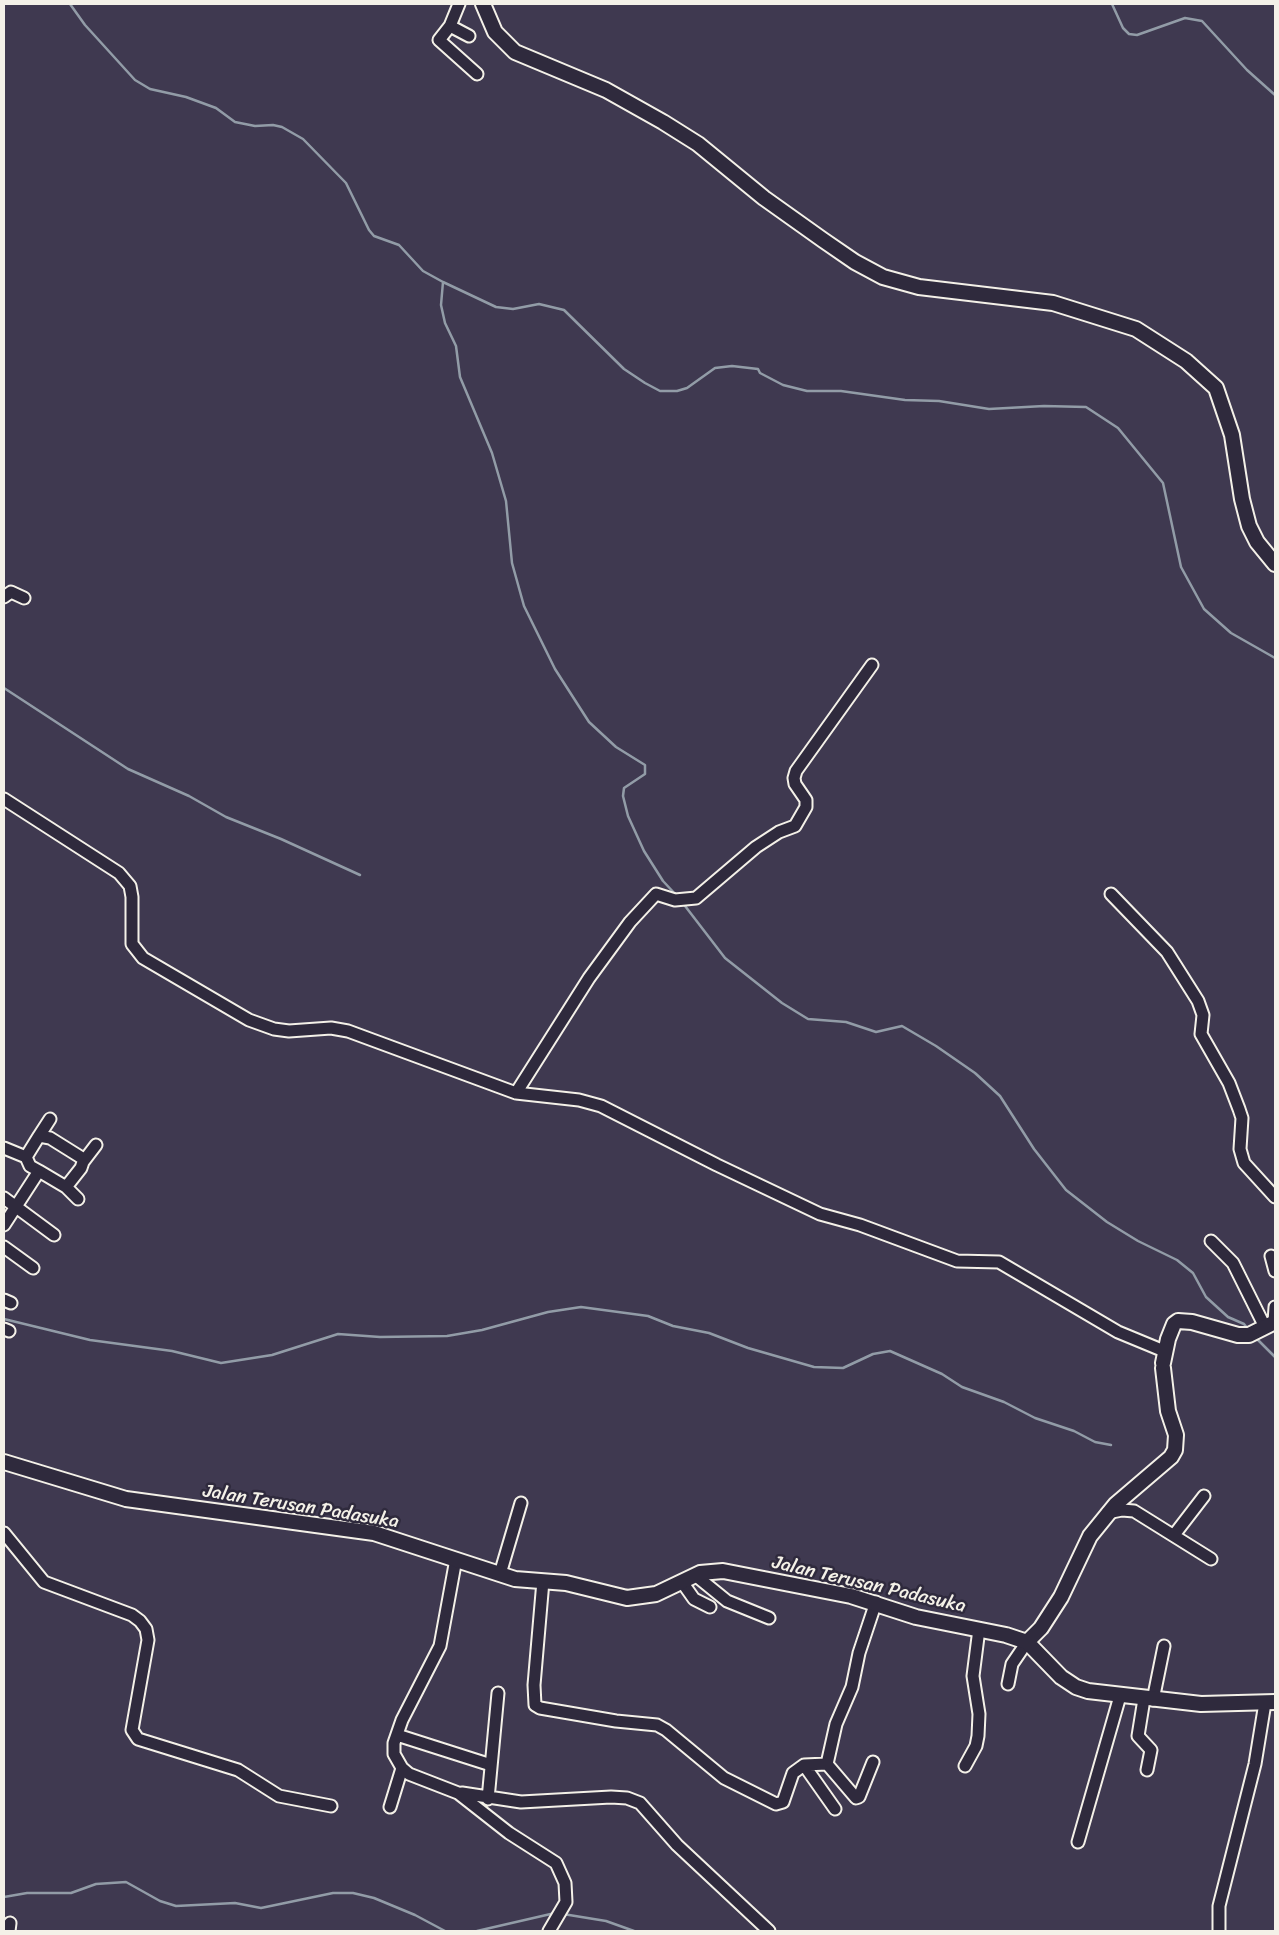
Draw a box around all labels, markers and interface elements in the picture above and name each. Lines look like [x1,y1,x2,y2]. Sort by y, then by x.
street label: Jalan Terusan Padasuka [201,1480,401,1534]
street label: Jalan Terusan Padasuka [770,1552,968,1618]

